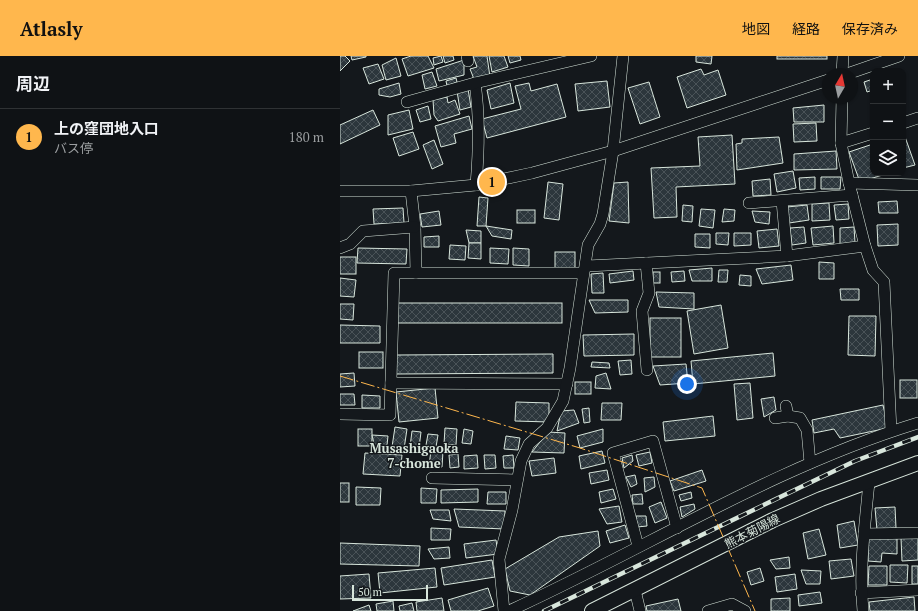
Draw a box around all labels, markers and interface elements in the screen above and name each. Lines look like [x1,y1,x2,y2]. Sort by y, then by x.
text: Atlasly [20,16,82,41]
text: 地図 [742,19,770,38]
text: 経路 [792,19,820,38]
text: 保存済み [842,19,898,38]
north arrow [822,68,858,104]
map controls [870,68,906,176]
button: + [870,68,906,104]
text: 周辺 [16,72,50,95]
button: − [870,104,906,140]
text: 上の窪団地入口 [54,118,159,138]
text: 1 [25,128,33,146]
text: 180 m [289,128,324,146]
text: バス停 [54,139,93,157]
button: layers [870,140,906,176]
pin: 1 [479,167,505,197]
your location [677,374,697,394]
district label: Musashigaoka 7-chome [370,439,459,472]
street label: 熊本菊陽線 [722,511,782,551]
scale bar [352,583,428,602]
text: 50 m [358,585,382,599]

